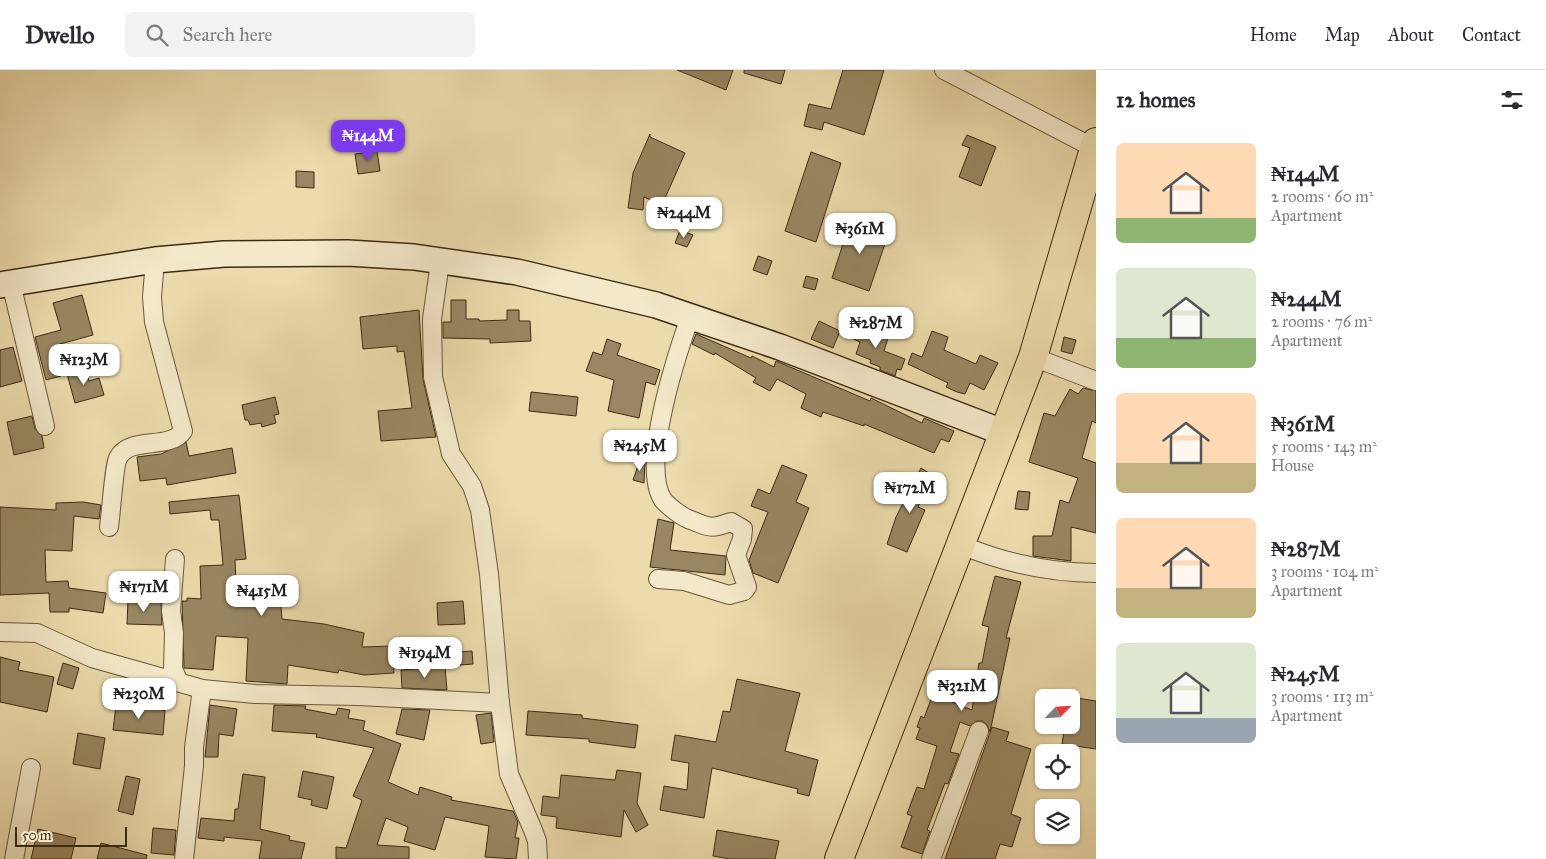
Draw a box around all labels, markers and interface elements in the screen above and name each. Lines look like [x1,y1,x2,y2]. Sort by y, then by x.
search box [125,12,475,57]
text: Dwello [25,20,95,50]
icon: search [143,21,171,49]
text: Search here [183,23,273,46]
text: Home [1250,24,1297,46]
text: Map [1325,24,1360,46]
text: About [1388,24,1434,46]
text: Contact [1462,24,1521,46]
icon: filters [1498,86,1526,114]
text: 12 homes [1116,87,1195,113]
pin: ₦144M [333,119,403,162]
text: ₦144M [342,126,394,145]
text: ₦144M [1271,161,1340,187]
icon: home [1156,163,1216,223]
text: 2 rooms · 60 m² [1271,187,1373,206]
pin: ₦244M [649,196,719,239]
text: ₦244M [657,203,711,222]
text: Apartment [1271,206,1343,225]
pin: ₦361M [825,212,895,255]
text: ₦361M [836,219,884,238]
text: ₦244M [1271,286,1342,312]
icon: home [1156,288,1216,348]
pin: ₦287M [841,306,911,349]
text: 2 rooms · 76 m² [1271,312,1372,331]
text: ₦287M [850,313,902,332]
text: Apartment [1271,331,1343,350]
pin: ₦123M [49,344,119,386]
text: ₦123M [60,350,108,369]
text: ₦361M [1271,411,1335,437]
icon: home [1156,413,1216,473]
pin: ₦245M [605,430,675,472]
text: ₦245M [614,436,666,455]
text: 5 rooms · 143 m² [1271,437,1377,456]
text: House [1271,456,1314,475]
pin: ₦172M [875,472,945,514]
text: ₦172M [885,478,935,497]
text: ₦287M [1271,536,1341,562]
icon: home [1156,538,1216,598]
text: 3 rooms · 104 m² [1271,562,1379,581]
pin: ₦171M [109,570,179,613]
pin: ₦415M [227,574,297,617]
text: ₦171M [119,577,169,596]
text: ₦415M [237,581,287,600]
text: Apartment [1271,581,1343,600]
pin: ₦194M [390,636,460,679]
text: ₦194M [399,643,451,662]
text: ₦245M [1271,661,1340,687]
icon: home [1156,663,1216,723]
pin: ₦321M [927,670,997,712]
text: ₦321M [938,676,986,695]
pin: ₦230M [104,678,174,720]
text: ₦230M [113,684,165,703]
text: 3 rooms · 113 m² [1271,687,1373,706]
north arrow [1035,689,1080,734]
map controls [1035,689,1080,844]
text: Apartment [1271,706,1343,725]
button: locate [1035,744,1080,789]
button: layers [1035,799,1080,844]
scale bar [15,824,128,847]
text: 50 m [22,827,51,844]

